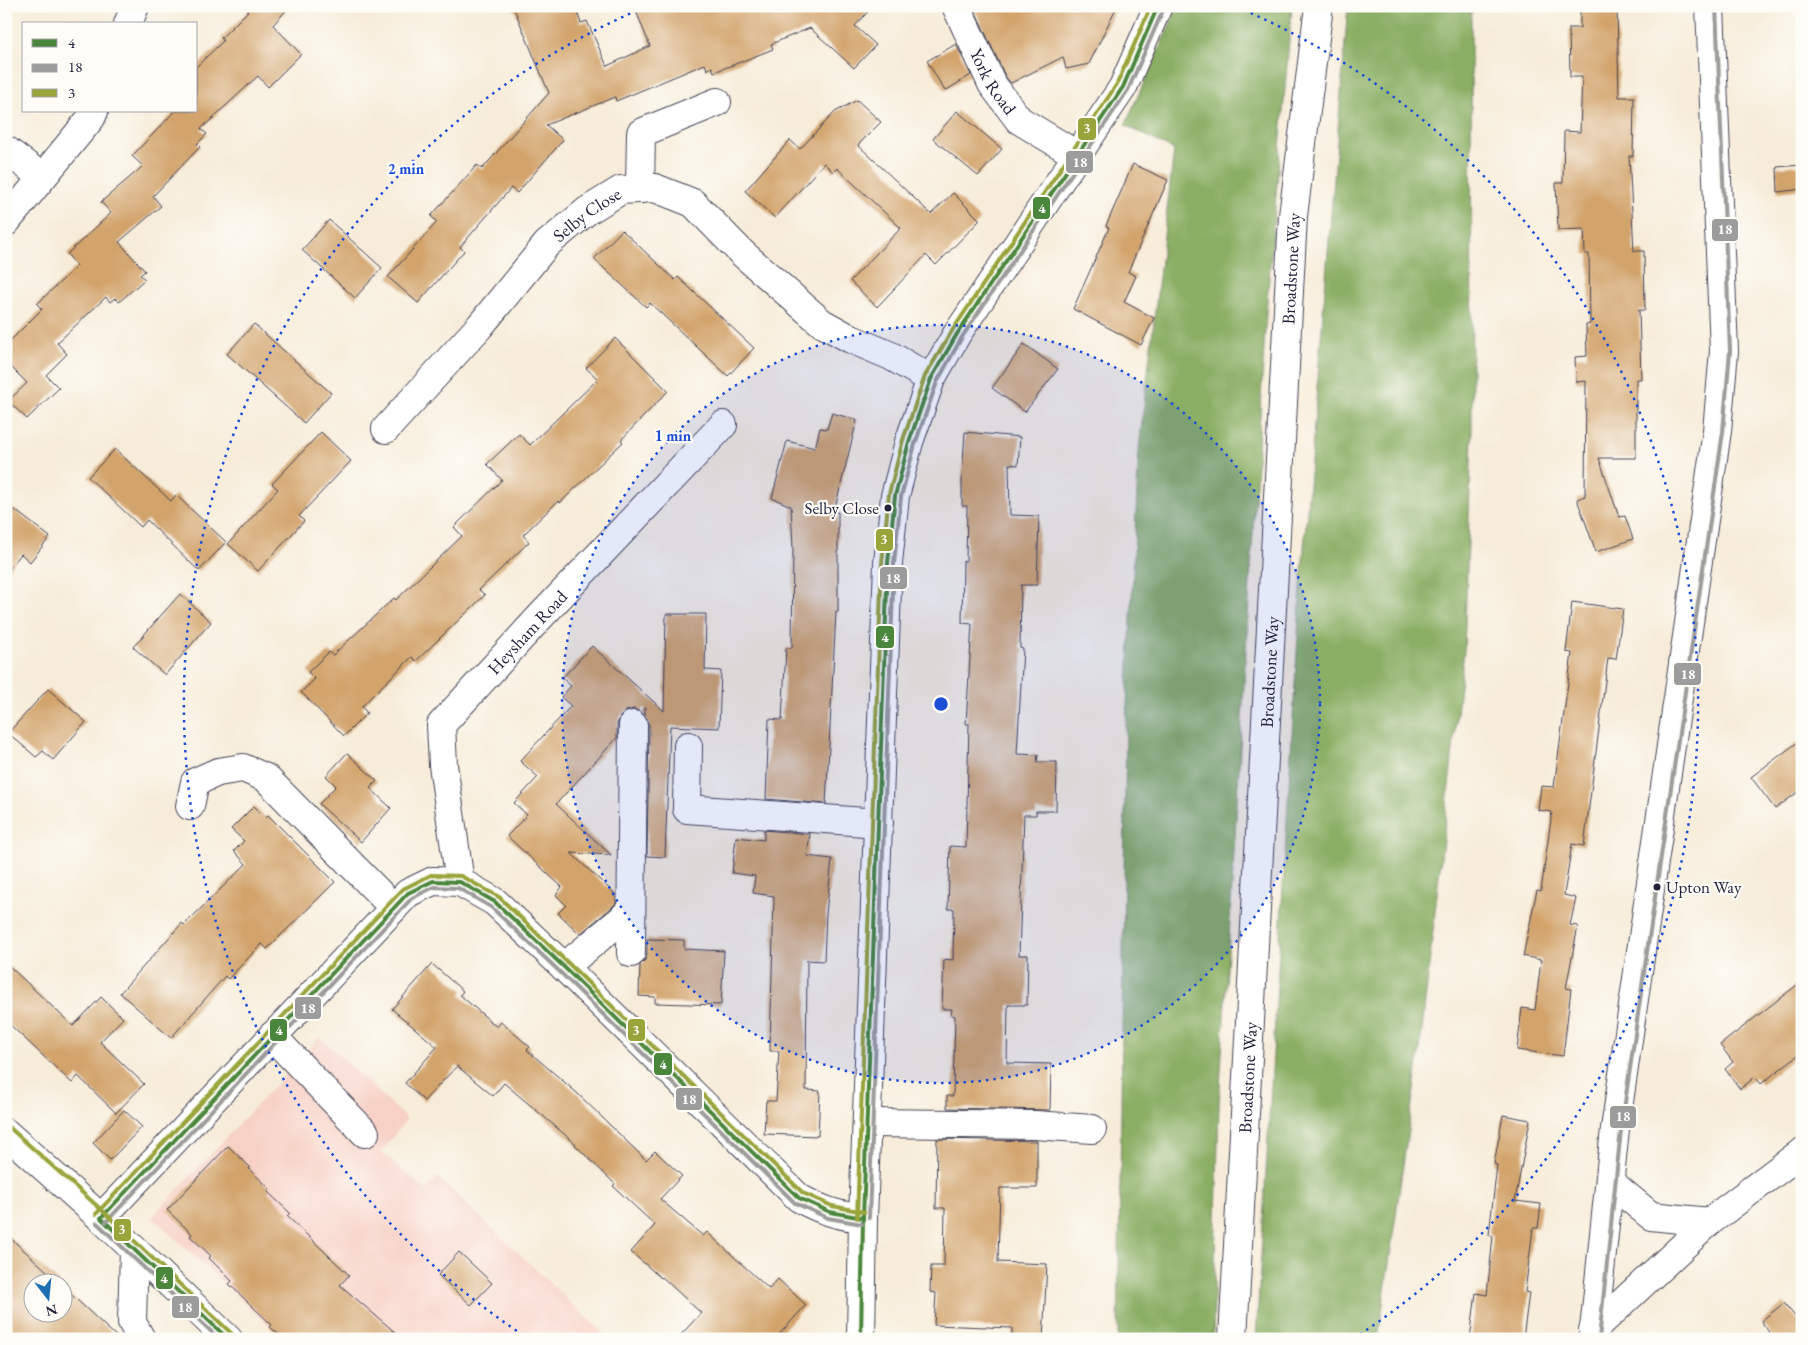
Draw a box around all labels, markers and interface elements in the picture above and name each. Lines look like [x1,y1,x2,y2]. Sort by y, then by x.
legend [22,22,198,112]
text: 4 [68,33,76,52]
street label: York Road [965,44,1023,119]
text: 18 [68,57,82,76]
text: 3 [68,83,75,102]
line badge: 3 [1077,117,1097,141]
text: 3 [1083,119,1091,137]
line badge: 18 [1065,150,1094,174]
text: 18 [1073,153,1087,171]
text: 2 min [388,159,425,178]
street label: Selby Close [548,182,625,246]
line badge: 4 [1032,196,1051,220]
text: 4 [1038,199,1046,217]
street label: Broadstone Way [1276,212,1305,325]
line badge: 18 [1711,218,1739,242]
text: 18 [1718,220,1732,238]
text: 1 min [655,426,692,445]
place label: Selby Close [805,497,879,519]
marker: Selby Close [883,503,893,513]
line badge: 3 [875,528,894,552]
text: 3 [880,530,888,548]
line badge: 18 [879,566,908,590]
text: 18 [886,569,900,587]
street label: Heysham Road [482,584,572,679]
street label: Broadstone Way [1254,615,1283,728]
line badge: 4 [875,625,895,649]
text: 4 [881,628,889,646]
line badge: 18 [1673,662,1702,686]
text: 18 [1681,665,1695,683]
centre of rings [932,695,950,713]
place label: Upton Way [1666,876,1742,898]
marker: Upton Way [1652,882,1662,892]
line badge: 18 [294,996,322,1020]
text: 18 [301,999,315,1017]
line badge: 4 [269,1018,288,1042]
line badge: 3 [627,1018,646,1042]
text: 4 [275,1021,283,1039]
text: 3 [632,1021,640,1039]
street label: Broadstone Way [1233,1021,1261,1134]
line badge: 4 [653,1052,673,1076]
text: 4 [659,1055,667,1073]
line badge: 18 [675,1087,703,1111]
text: 18 [682,1090,696,1108]
line badge: 18 [1609,1105,1637,1129]
text: 18 [1616,1107,1630,1125]
line badge: 3 [113,1218,132,1242]
text: 3 [118,1220,126,1238]
line badge: 4 [155,1266,174,1290]
text: 4 [160,1269,168,1287]
north arrow [22,1272,72,1322]
line badge: 18 [171,1295,200,1319]
text: 18 [178,1298,192,1316]
text: N [43,1300,60,1321]

